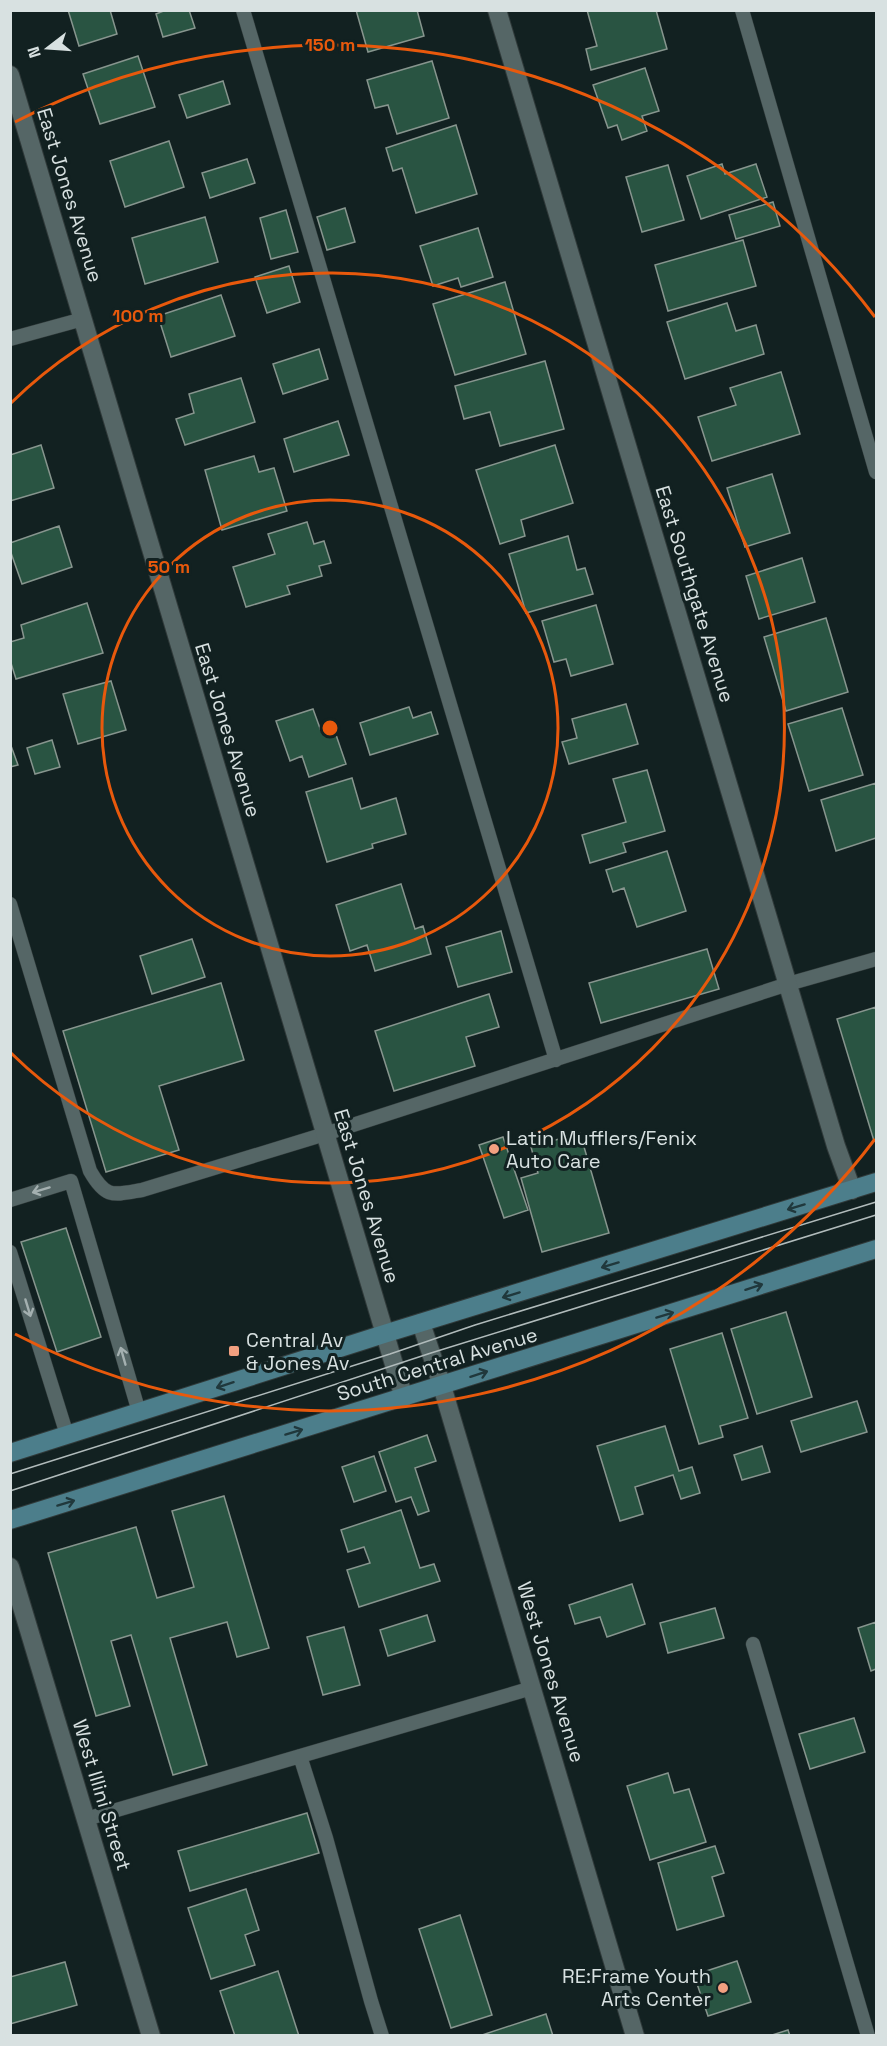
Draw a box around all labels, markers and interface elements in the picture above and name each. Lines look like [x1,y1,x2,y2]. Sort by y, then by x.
north arrow [18,18,78,78]
text: 150 m [305,33,355,56]
text: N [23,44,46,60]
street label: East Jones Avenue [31,105,109,285]
text: 100 m [112,304,164,327]
street label: East Southgate Avenue [650,482,740,706]
text: 50 m [148,555,190,578]
street label: East Jones Avenue [189,640,267,820]
centre of rings [320,718,340,738]
street label: East Jones Avenue [328,1106,406,1286]
place label: Latin Mufflers/Fenix Auto Care [506,1125,697,1174]
marker: Latin Mufflers/Fenix Auto Care [487,1142,501,1156]
one-way arrow [32,1186,51,1197]
one-way arrow [787,1202,806,1213]
one-way arrow [601,1260,620,1271]
one-way arrow [744,1281,763,1292]
one-way arrow [502,1290,521,1301]
one-way arrow [23,1298,34,1317]
one-way arrow [655,1309,674,1320]
street label: South Central Avenue [334,1321,540,1407]
place label: Central Av & Jones Av [246,1327,350,1376]
marker: Central Av & Jones Av [227,1344,241,1358]
one-way arrow [117,1347,128,1366]
one-way arrow [469,1368,488,1379]
one-way arrow [216,1380,235,1391]
one-way arrow [284,1426,303,1437]
one-way arrow [56,1497,75,1508]
street label: West Jones Avenue [511,1579,591,1765]
street label: West Illini Street [67,1716,137,1874]
place label: RE:Frame Youth Arts Center [562,1963,711,2012]
marker: RE:Frame Youth Arts Center [716,1981,730,1995]

